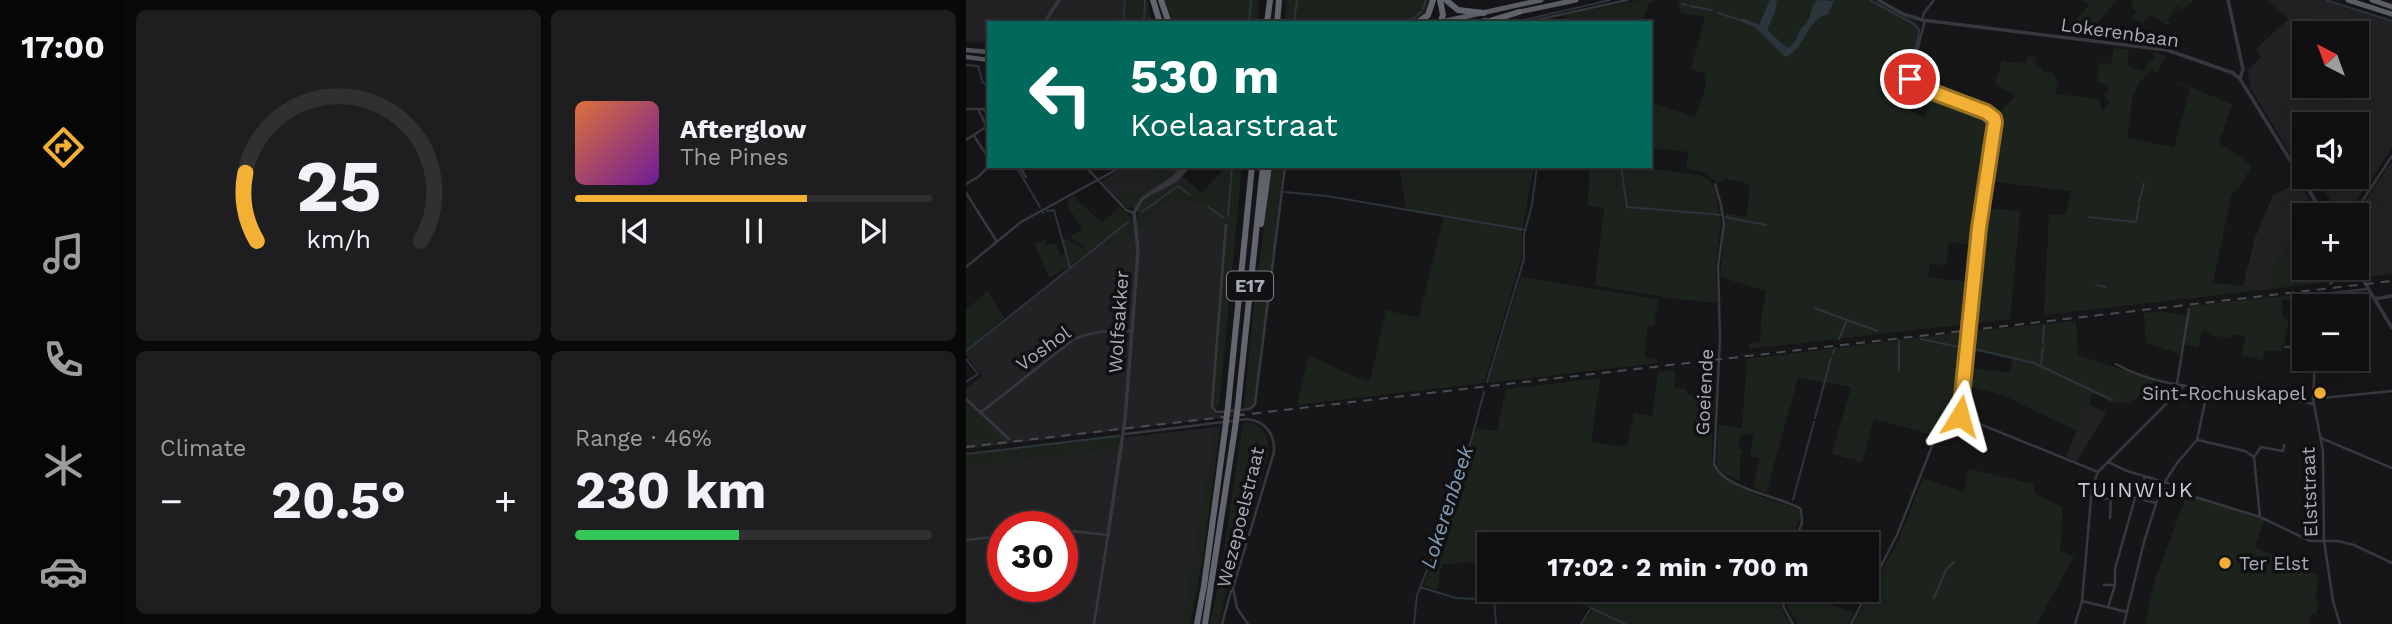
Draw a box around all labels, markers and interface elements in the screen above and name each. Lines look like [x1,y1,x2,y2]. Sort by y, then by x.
street label: Lokerenbaan [2059,13,2181,52]
north arrow [2292,21,2370,98]
map controls [2292,21,2369,371]
text: 17:00 [21,28,105,66]
text: 530 m [1130,47,1279,105]
icon: left [1015,49,1106,140]
pin [1880,49,1940,109]
icon: arrive [1891,60,1929,98]
text: Koelaarstraat [1130,106,1338,144]
button: sound [2292,112,2369,189]
text: Afterglow [680,114,806,144]
icon: directions [39,123,88,172]
text: 25 [296,144,381,230]
text: The Pines [680,144,789,171]
button: + [2292,203,2369,280]
icon: previous [616,212,654,250]
icon: pause [735,212,773,250]
icon: next [854,212,892,250]
text: km/h [306,225,371,254]
icon: music [39,229,88,278]
street label: Wolfsakker [1103,270,1134,374]
road number: E17 [1227,272,1273,300]
button: − [2292,294,2369,371]
street label: Voshol [1012,321,1075,376]
icon: phone [39,335,88,384]
street label: Goeiende [1691,348,1718,436]
position arrow [1923,379,1997,453]
place label: Sint-Rochuskapel [2142,382,2306,405]
marker: Sint-Rochuskapel [2312,385,2328,401]
text: Range · 46% [575,425,712,452]
text: Climate [160,435,246,462]
icon: climate [39,441,88,490]
water label: Lokerenbeek [1415,442,1478,572]
street label: Wezepoelstraat [1212,444,1269,590]
street label: Elststraat [2296,446,2323,538]
text: 230 km [575,460,766,521]
text: 20.5° [271,470,406,531]
district label: TUINWIJK [2077,477,2195,502]
text: − [160,479,183,523]
text: + [494,479,517,523]
speed limit sign: 30 [987,511,1078,602]
icon: car [39,547,88,596]
text: 17:02 · 2 min · 700 m [1547,552,1809,582]
place label: Ter Elst [2239,552,2309,575]
marker: Ter Elst [2217,555,2233,571]

